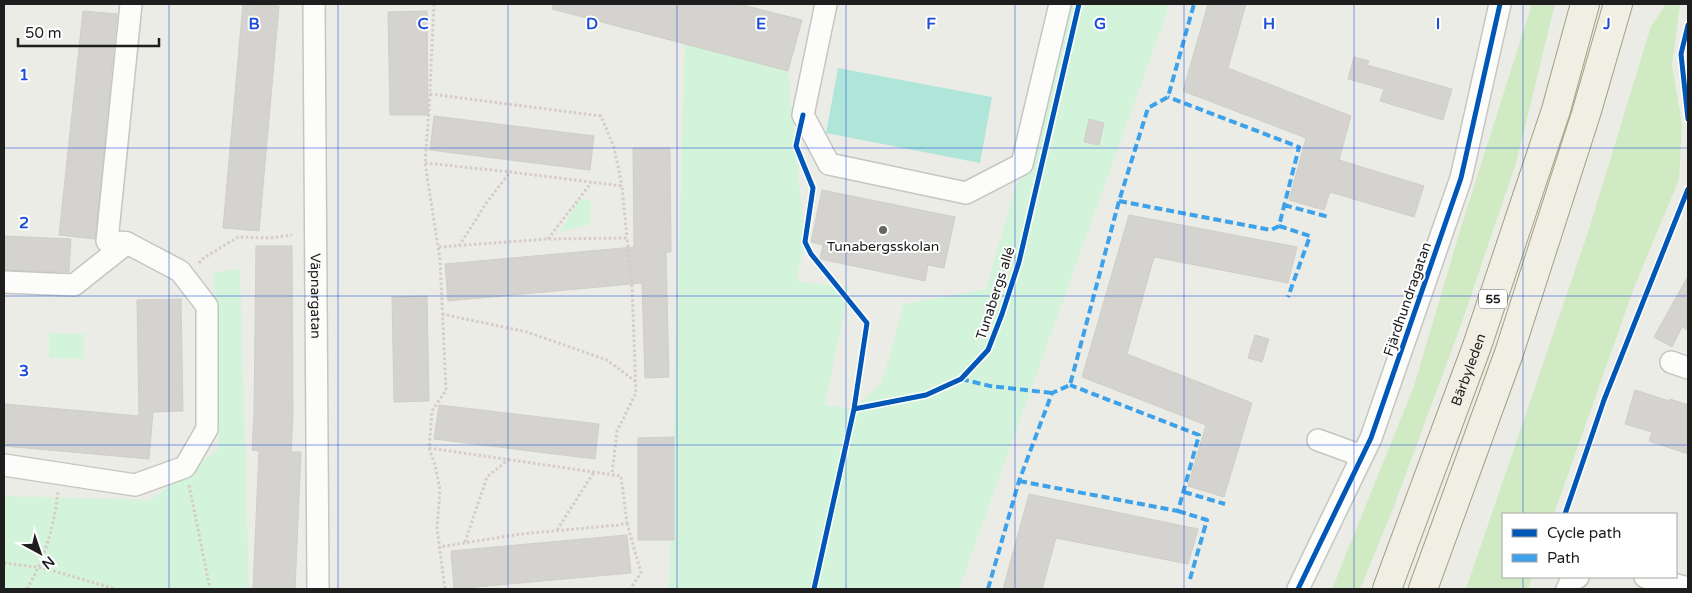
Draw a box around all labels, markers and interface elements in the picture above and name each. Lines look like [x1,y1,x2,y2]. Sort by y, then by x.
text: B [248,14,260,34]
text: C [417,14,429,34]
text: D [586,14,598,34]
text: E [756,14,766,34]
text: F [926,14,936,34]
text: G [1094,14,1106,34]
text: H [1263,14,1275,34]
text: I [1436,14,1440,34]
text: J [1602,14,1611,34]
scale bar [18,15,159,47]
text: 50 m [25,24,62,42]
text: 1 [19,65,29,85]
text: 2 [19,213,29,233]
marker: Tunabergsskolan [877,224,889,236]
place label: Tunabergsskolan [827,238,939,255]
street label: Fjärdhundragatan [1380,240,1435,358]
street label: Tunabergs allé [972,245,1018,342]
street label: Väpnargatan [307,253,324,339]
road number: 55 [1479,290,1507,308]
street label: Bärbyleden [1448,331,1490,408]
text: 3 [19,361,29,381]
legend [1502,513,1677,578]
text: Cycle path [1547,524,1621,542]
north arrow [15,528,65,578]
text: Path [1547,549,1580,567]
text: N [38,552,58,573]

